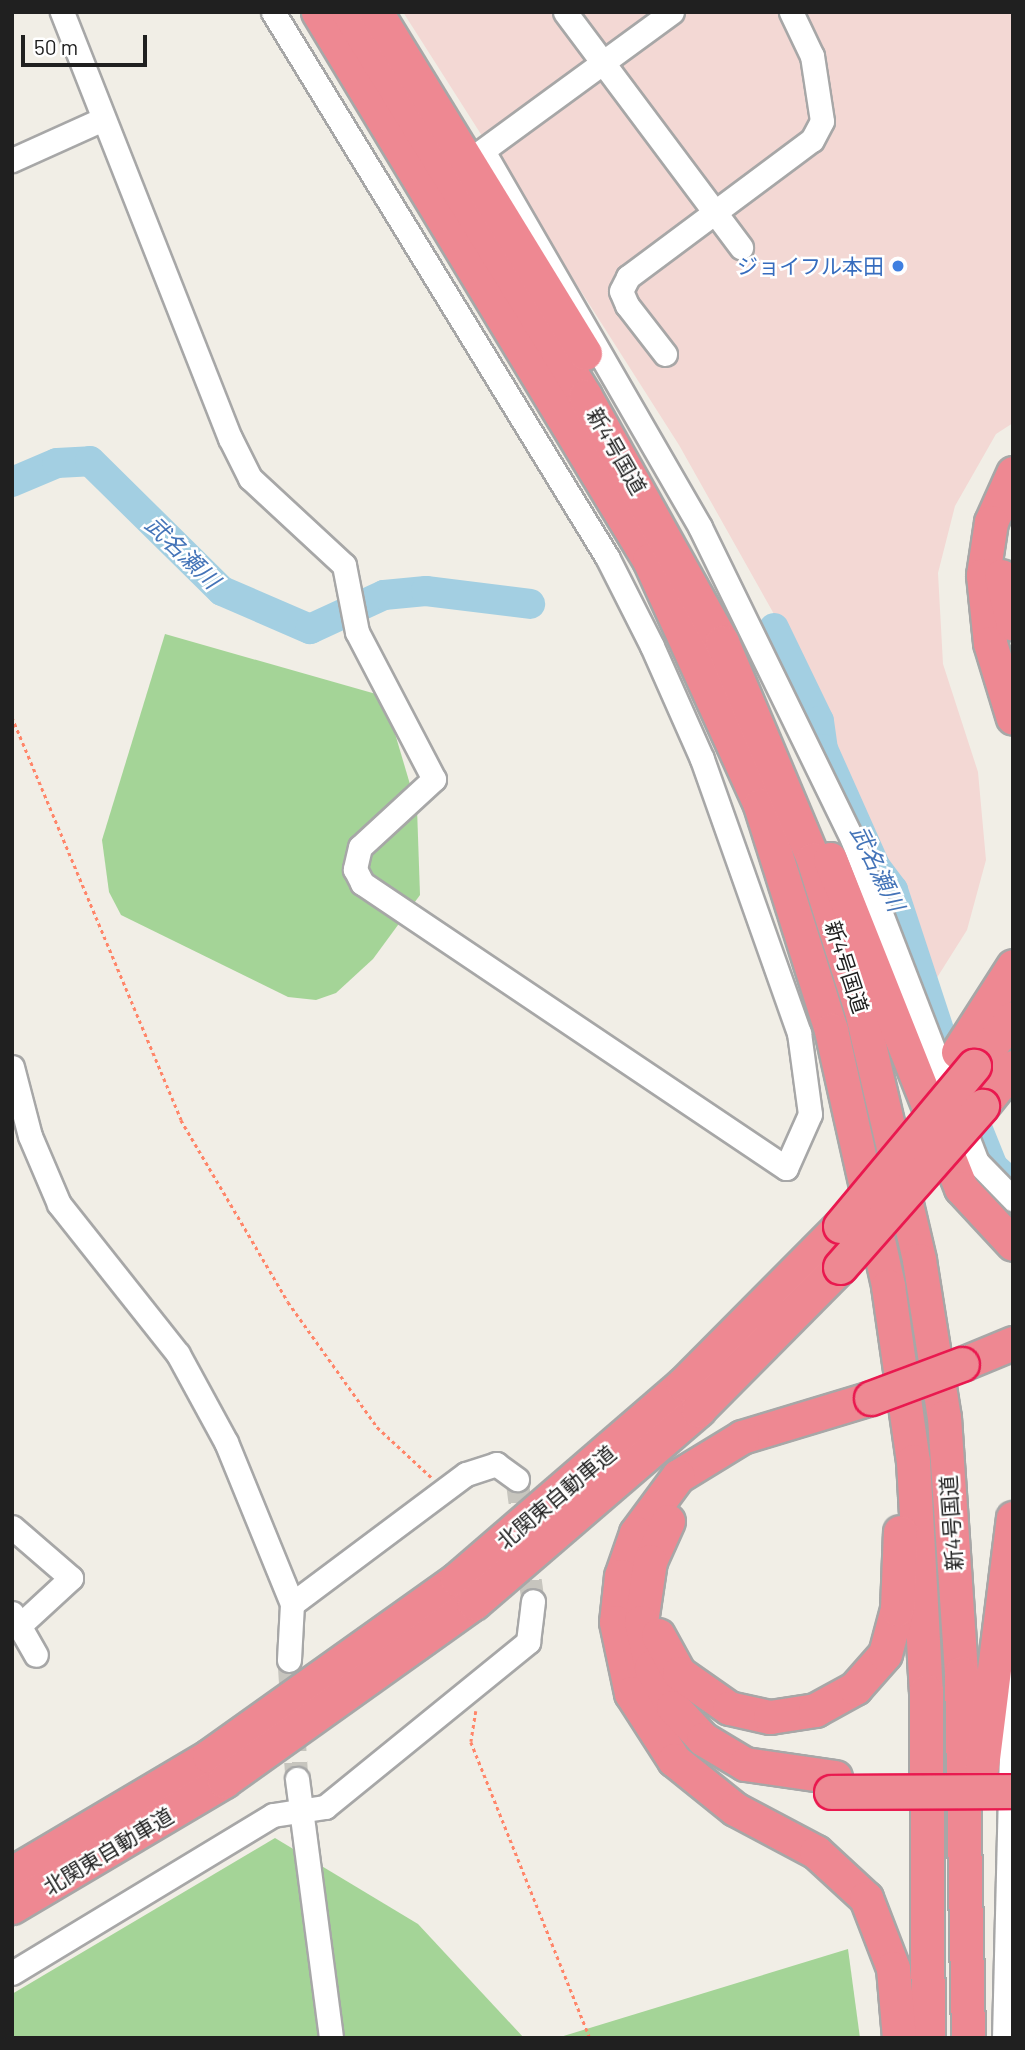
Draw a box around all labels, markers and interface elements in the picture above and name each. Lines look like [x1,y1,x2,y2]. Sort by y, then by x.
scale bar [24,21,150,65]
text: 50 m [34,34,78,59]
place label: ジョイフル本田 [737,253,884,279]
marker: ジョイフル本田 [890,258,906,274]
street label: 新4号国道 [582,403,652,499]
water label: 武名瀬川 [140,510,226,594]
water label: 武名瀬川 [845,821,911,915]
street label: 新4号国道 [820,918,874,1016]
street label: 北関東自動車道 [492,1440,620,1554]
street label: 新4号国道 [935,1474,967,1572]
street label: 北関東自動車道 [39,1802,177,1900]

